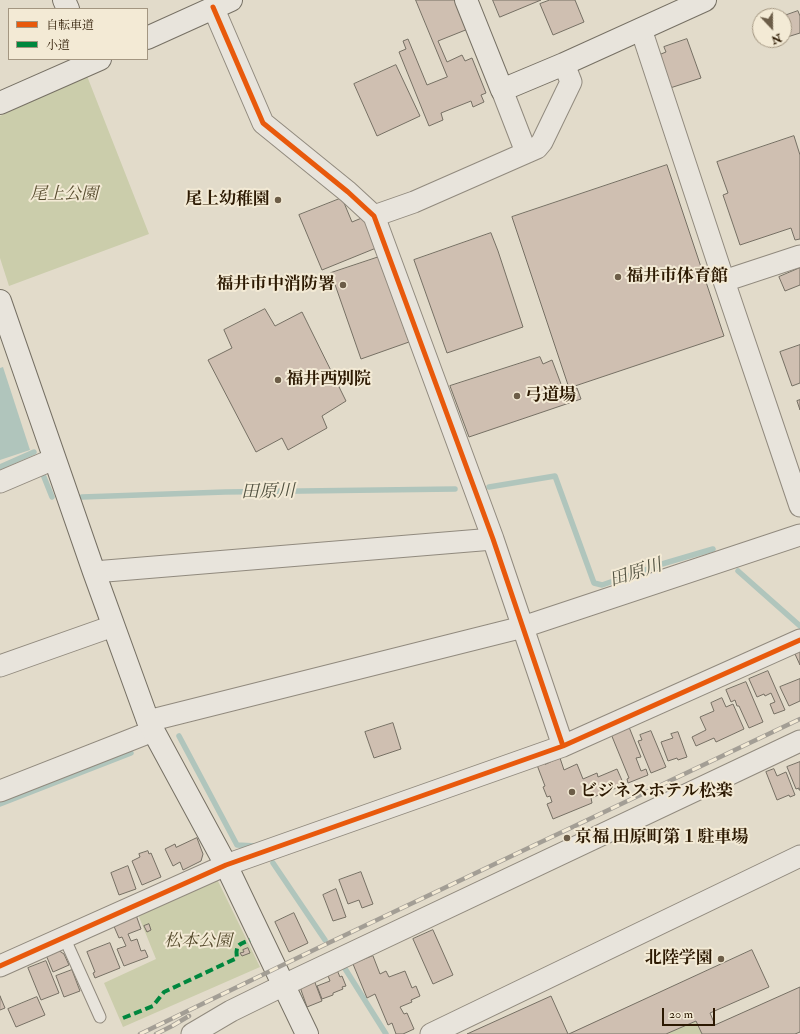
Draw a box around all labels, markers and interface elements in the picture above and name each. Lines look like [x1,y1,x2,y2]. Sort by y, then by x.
legend [8,8,148,60]
north arrow [752,8,792,48]
text: 自転車道 [46,18,94,33]
text: N [769,31,783,47]
text: 小道 [46,38,70,53]
park label: 尾上公園 [30,185,98,205]
place label: 尾上幼稚園 [185,190,270,210]
marker: 尾上幼稚園 [273,195,283,205]
place label: 福井市体育館 [626,267,728,287]
marker: 福井市体育館 [613,272,623,282]
place label: 福井市中消防署 [216,275,335,295]
marker: 福井市中消防署 [338,280,348,290]
place label: 福井西別院 [286,370,371,390]
marker: 福井西別院 [273,375,283,385]
place label: 弓道場 [525,386,576,406]
marker: 弓道場 [512,391,522,401]
water label: 田原川 [241,482,295,504]
water label: 田原川 [607,555,665,593]
place label: ビジネスホテル松楽 [580,782,733,802]
marker: ビジネスホテル松楽 [567,787,577,797]
place label: 京福 田原町第１駐車場 [575,828,749,848]
marker: 京福 田原町第１駐車場 [562,833,572,843]
park label: 松本公園 [164,932,232,952]
place label: 北陸学園 [645,949,713,969]
marker: 北陸学園 [716,954,726,964]
scale bar [664,1000,717,1026]
text: 20 m [669,1007,693,1022]

